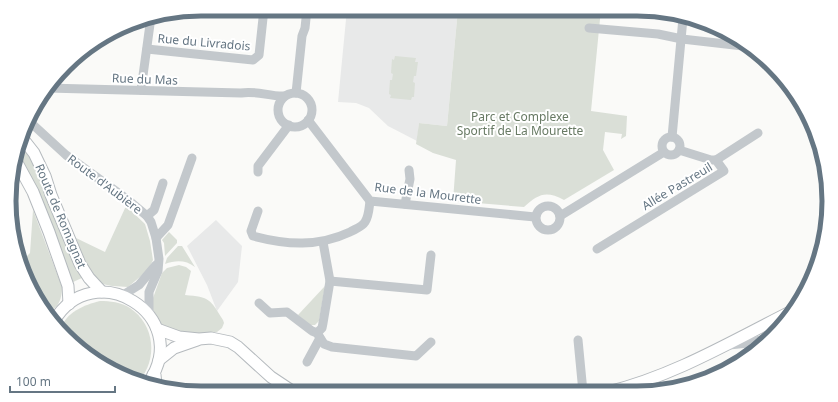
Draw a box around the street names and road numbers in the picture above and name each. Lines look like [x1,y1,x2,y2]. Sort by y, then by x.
street label: Rue du Livradois [157,29,251,55]
street label: Rue du Mas [112,69,179,89]
street label: Route d'Aubière [64,150,146,218]
street label: Allée Pastreuil [638,158,716,214]
street label: Route de Romagnat [31,161,91,272]
street label: Rue de la Mourette [374,178,483,208]

